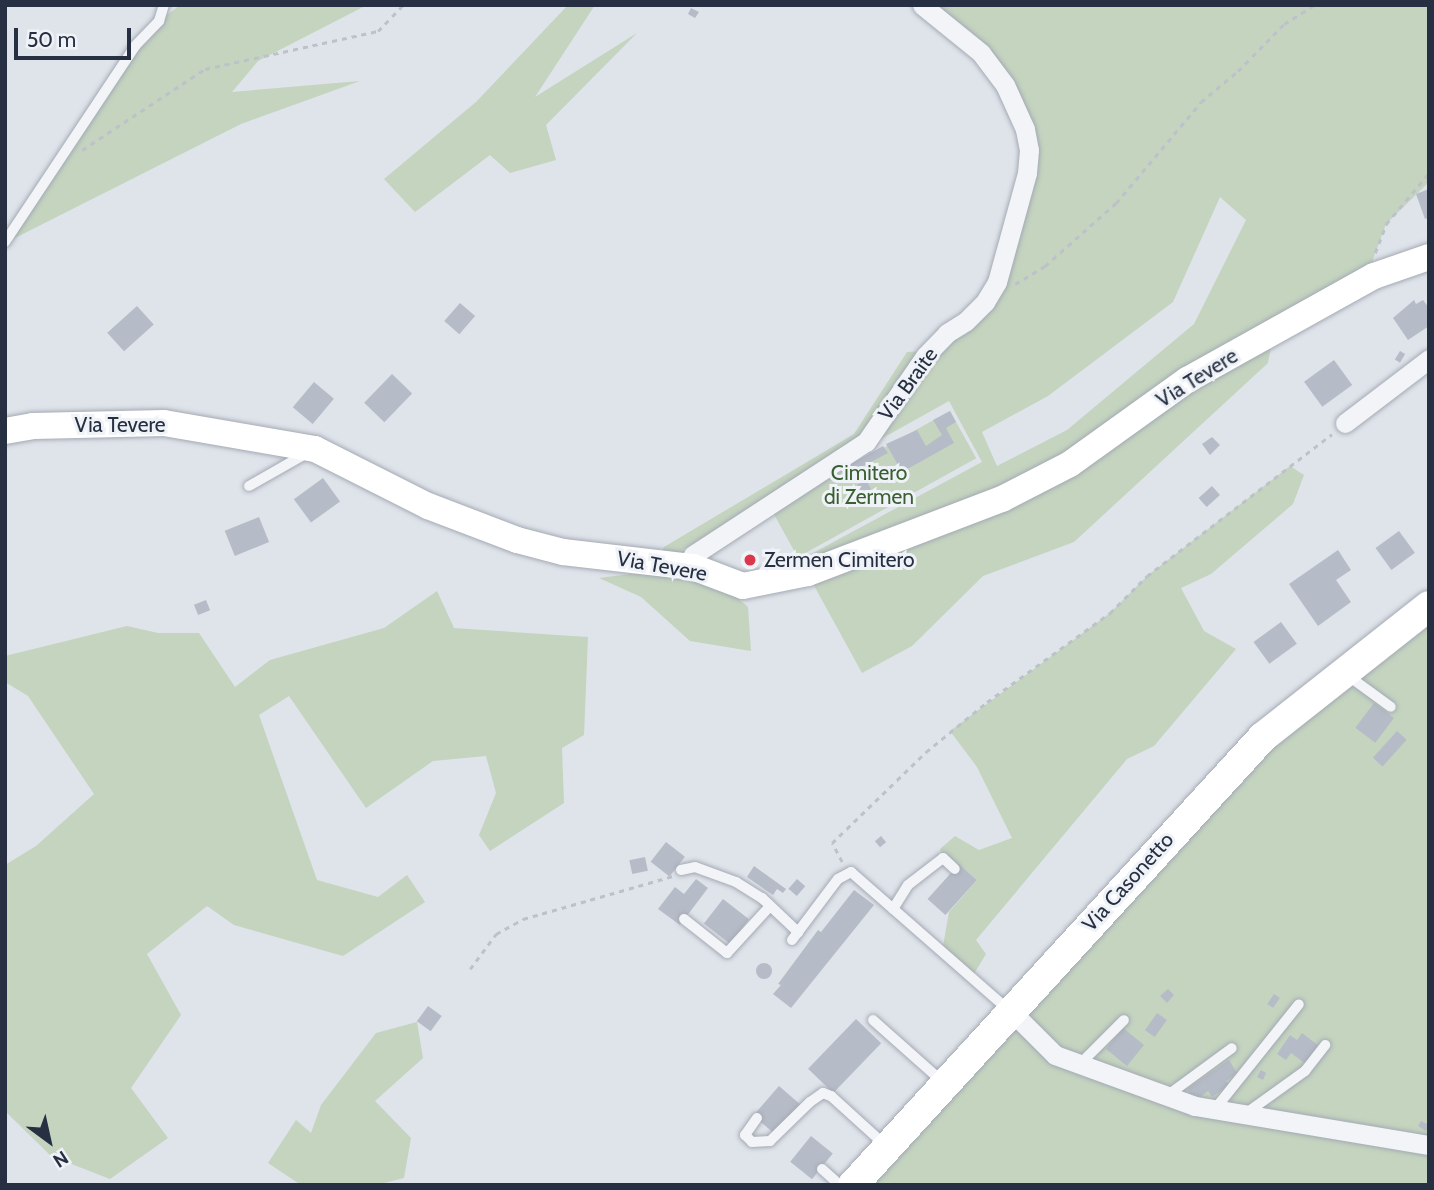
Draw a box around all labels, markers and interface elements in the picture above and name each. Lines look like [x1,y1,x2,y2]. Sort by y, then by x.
scale bar [18,14,135,58]
text: 50 m [27,27,76,52]
street label: Via Braite [873,343,943,425]
street label: Via Tevere [1152,343,1242,413]
street label: Via Tevere [74,412,166,438]
park label: Cimitero di Zermen [824,460,914,510]
street label: Via Tevere [615,546,709,586]
place label: Zermen Cimitero [764,547,915,573]
marker: Zermen Cimitero [742,552,758,568]
street label: Via Casonetto [1077,827,1179,937]
north arrow [14,1106,84,1176]
text: N [49,1146,73,1172]

